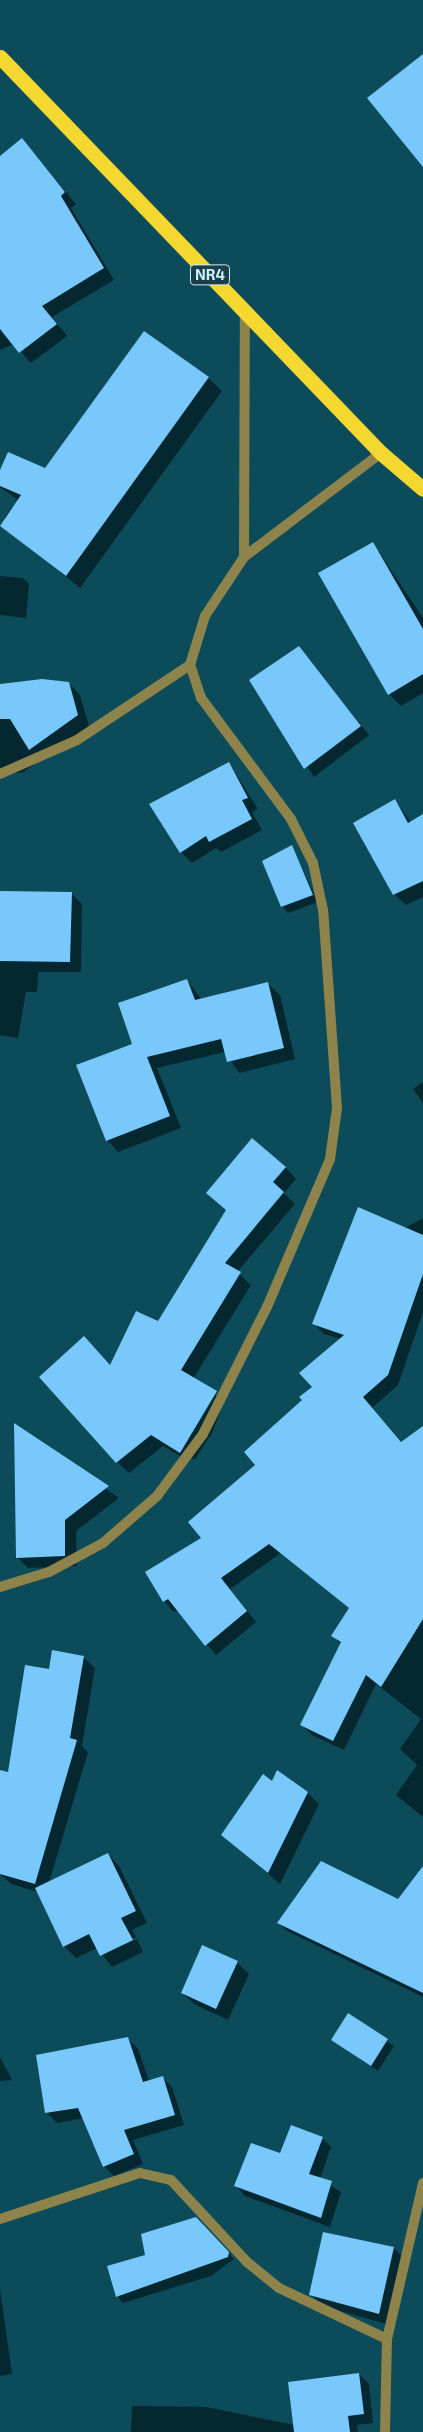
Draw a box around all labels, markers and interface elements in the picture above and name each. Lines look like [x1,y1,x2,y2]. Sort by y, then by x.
road number: NR4 [189,262,231,288]

